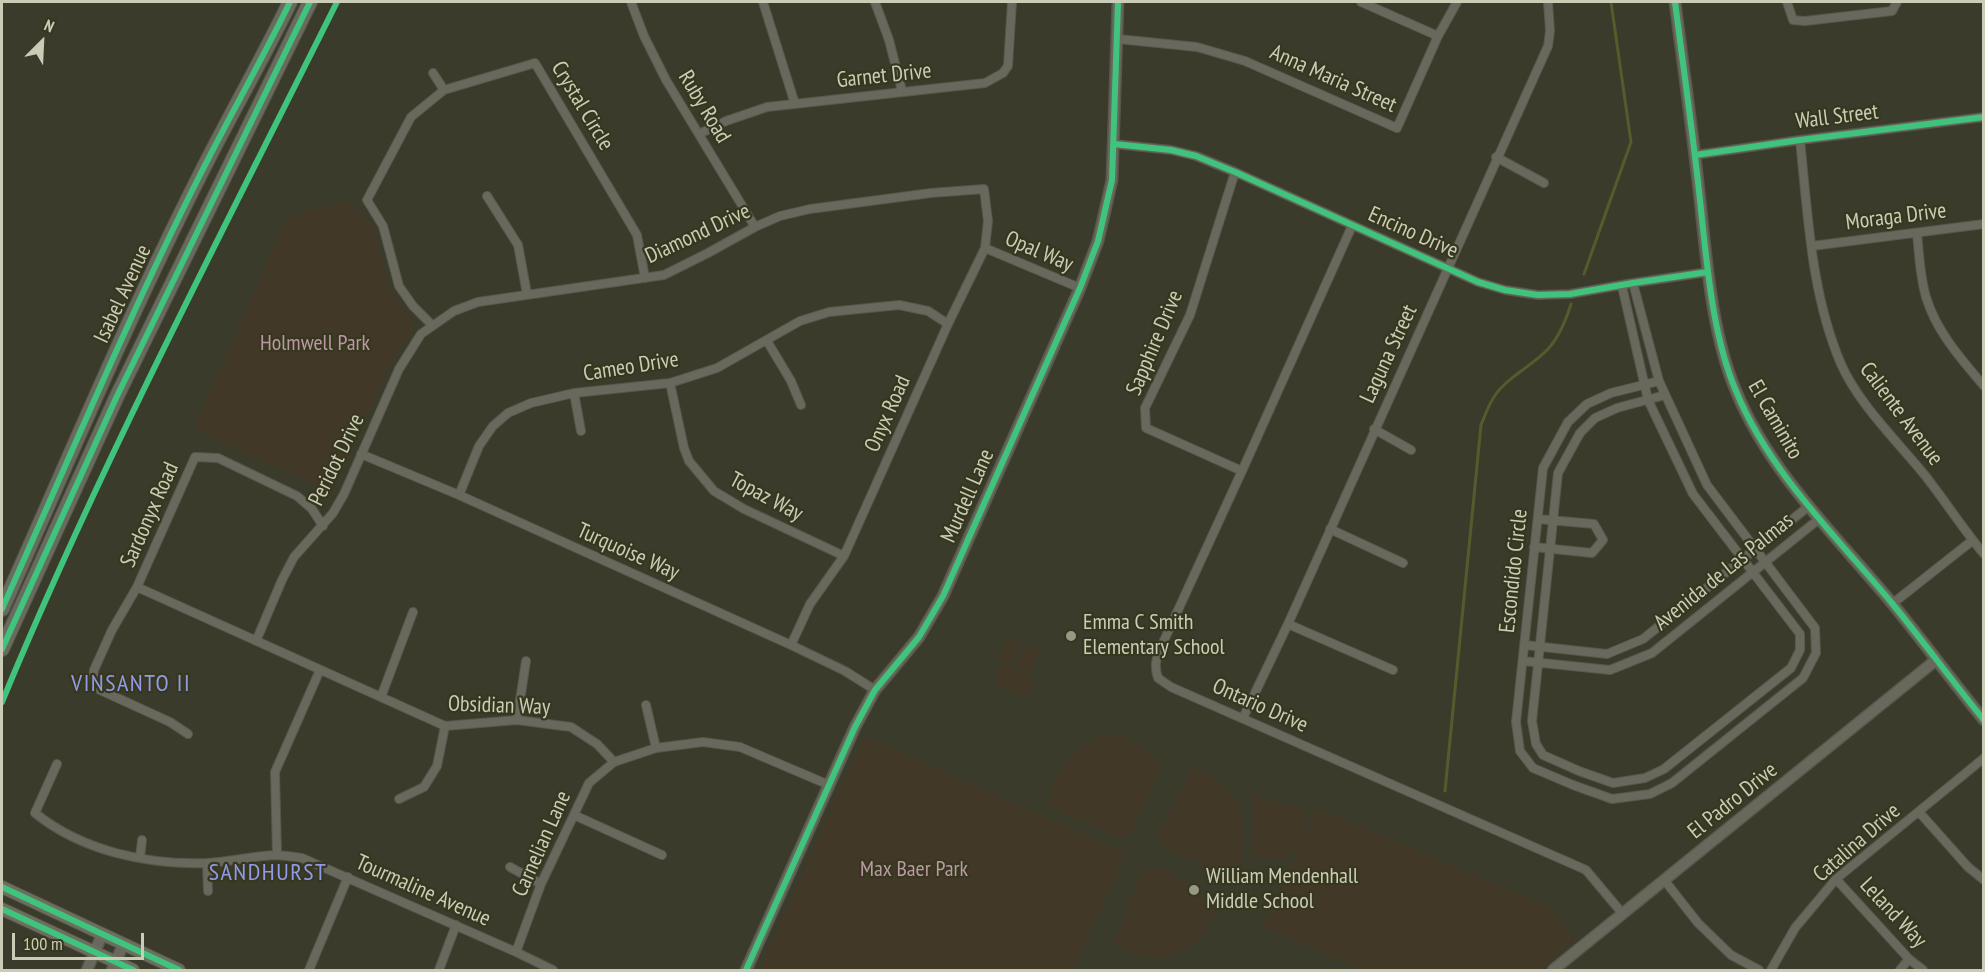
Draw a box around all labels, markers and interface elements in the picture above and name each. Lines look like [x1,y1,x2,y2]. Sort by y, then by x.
north arrow [12,12,72,72]
text: N [41,15,57,36]
street label: Anna Maria Street [1266,39,1400,119]
street label: Crystal Circle [545,57,619,155]
street label: Garnet Drive [835,58,933,94]
street label: Ruby Road [672,66,736,148]
street label: Wall Street [1794,99,1880,135]
street label: Diamond Drive [641,198,755,270]
street label: Moraga Drive [1844,198,1948,236]
street label: Encino Drive [1364,202,1462,264]
street label: Opal Way [1001,226,1077,278]
street label: Isabel Avenue [89,241,157,347]
street label: Sapphire Drive [1121,286,1189,400]
street label: Laguna Street [1355,301,1423,407]
park label: Holmwell Park [260,331,370,357]
street label: Cameo Drive [582,346,680,388]
street label: Caliente Avenue [1854,357,1948,471]
street label: Onyx Road [859,372,917,456]
street label: El Caminito [1742,376,1808,464]
street label: Peridot Drive [303,410,371,510]
street label: Murdell Lane [936,445,1000,547]
street label: Sardonyx Road [115,458,185,572]
street label: Topaz Way [725,467,807,527]
street label: Escondido Circle [1494,508,1534,634]
street label: Avenida de Las Palmas [1649,508,1799,636]
street label: Turquoise Way [573,518,683,586]
place label: Emma C Smith Elementary School [1083,610,1225,662]
marker: Emma C Smith Elementary School [1064,629,1078,643]
district label: VINSANTO II [71,670,191,698]
street label: Ontario Drive [1208,673,1312,739]
street label: Obsidian Way [447,691,551,721]
street label: El Padro Drive [1683,757,1783,845]
street label: Carnelian Lane [507,787,577,901]
street label: Catalina Drive [1808,798,1906,888]
street label: Tourmaline Avenue [352,850,494,932]
park label: Max Baer Park [860,857,968,883]
district label: SANDHURST [209,859,327,887]
place label: William Mendenhall Middle School [1206,864,1358,915]
street label: Leland Way [1854,873,1932,953]
marker: William Mendenhall Middle School [1187,883,1201,897]
scale bar [15,921,147,959]
text: 100 m [23,932,63,955]

